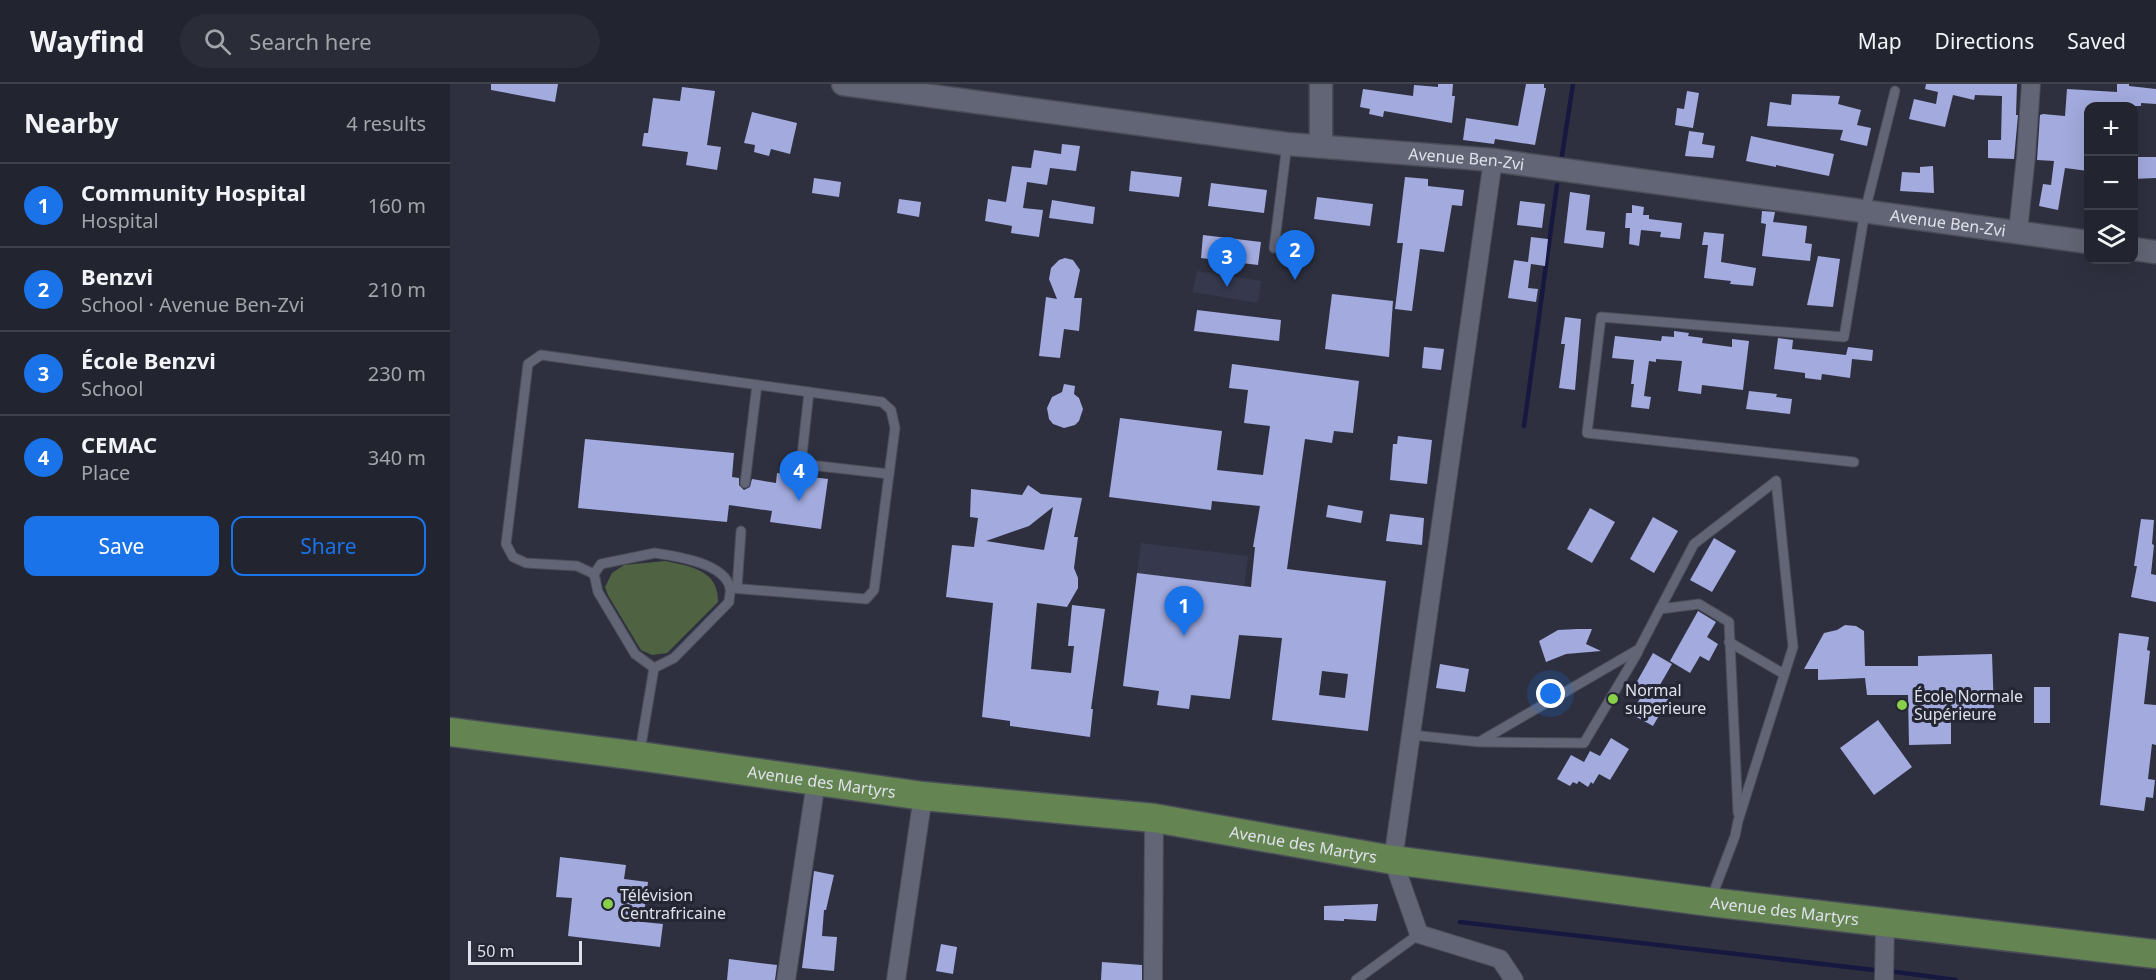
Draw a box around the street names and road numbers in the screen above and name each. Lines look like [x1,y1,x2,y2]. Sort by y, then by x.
street label: Avenue Ben-Zvi [1408,142,1526,175]
street label: Avenue Ben-Zvi [1889,204,2007,242]
street label: Avenue des Martyrs [746,760,897,803]
street label: Avenue des Martyrs [1228,820,1379,868]
street label: Avenue des Martyrs [1709,891,1860,930]

